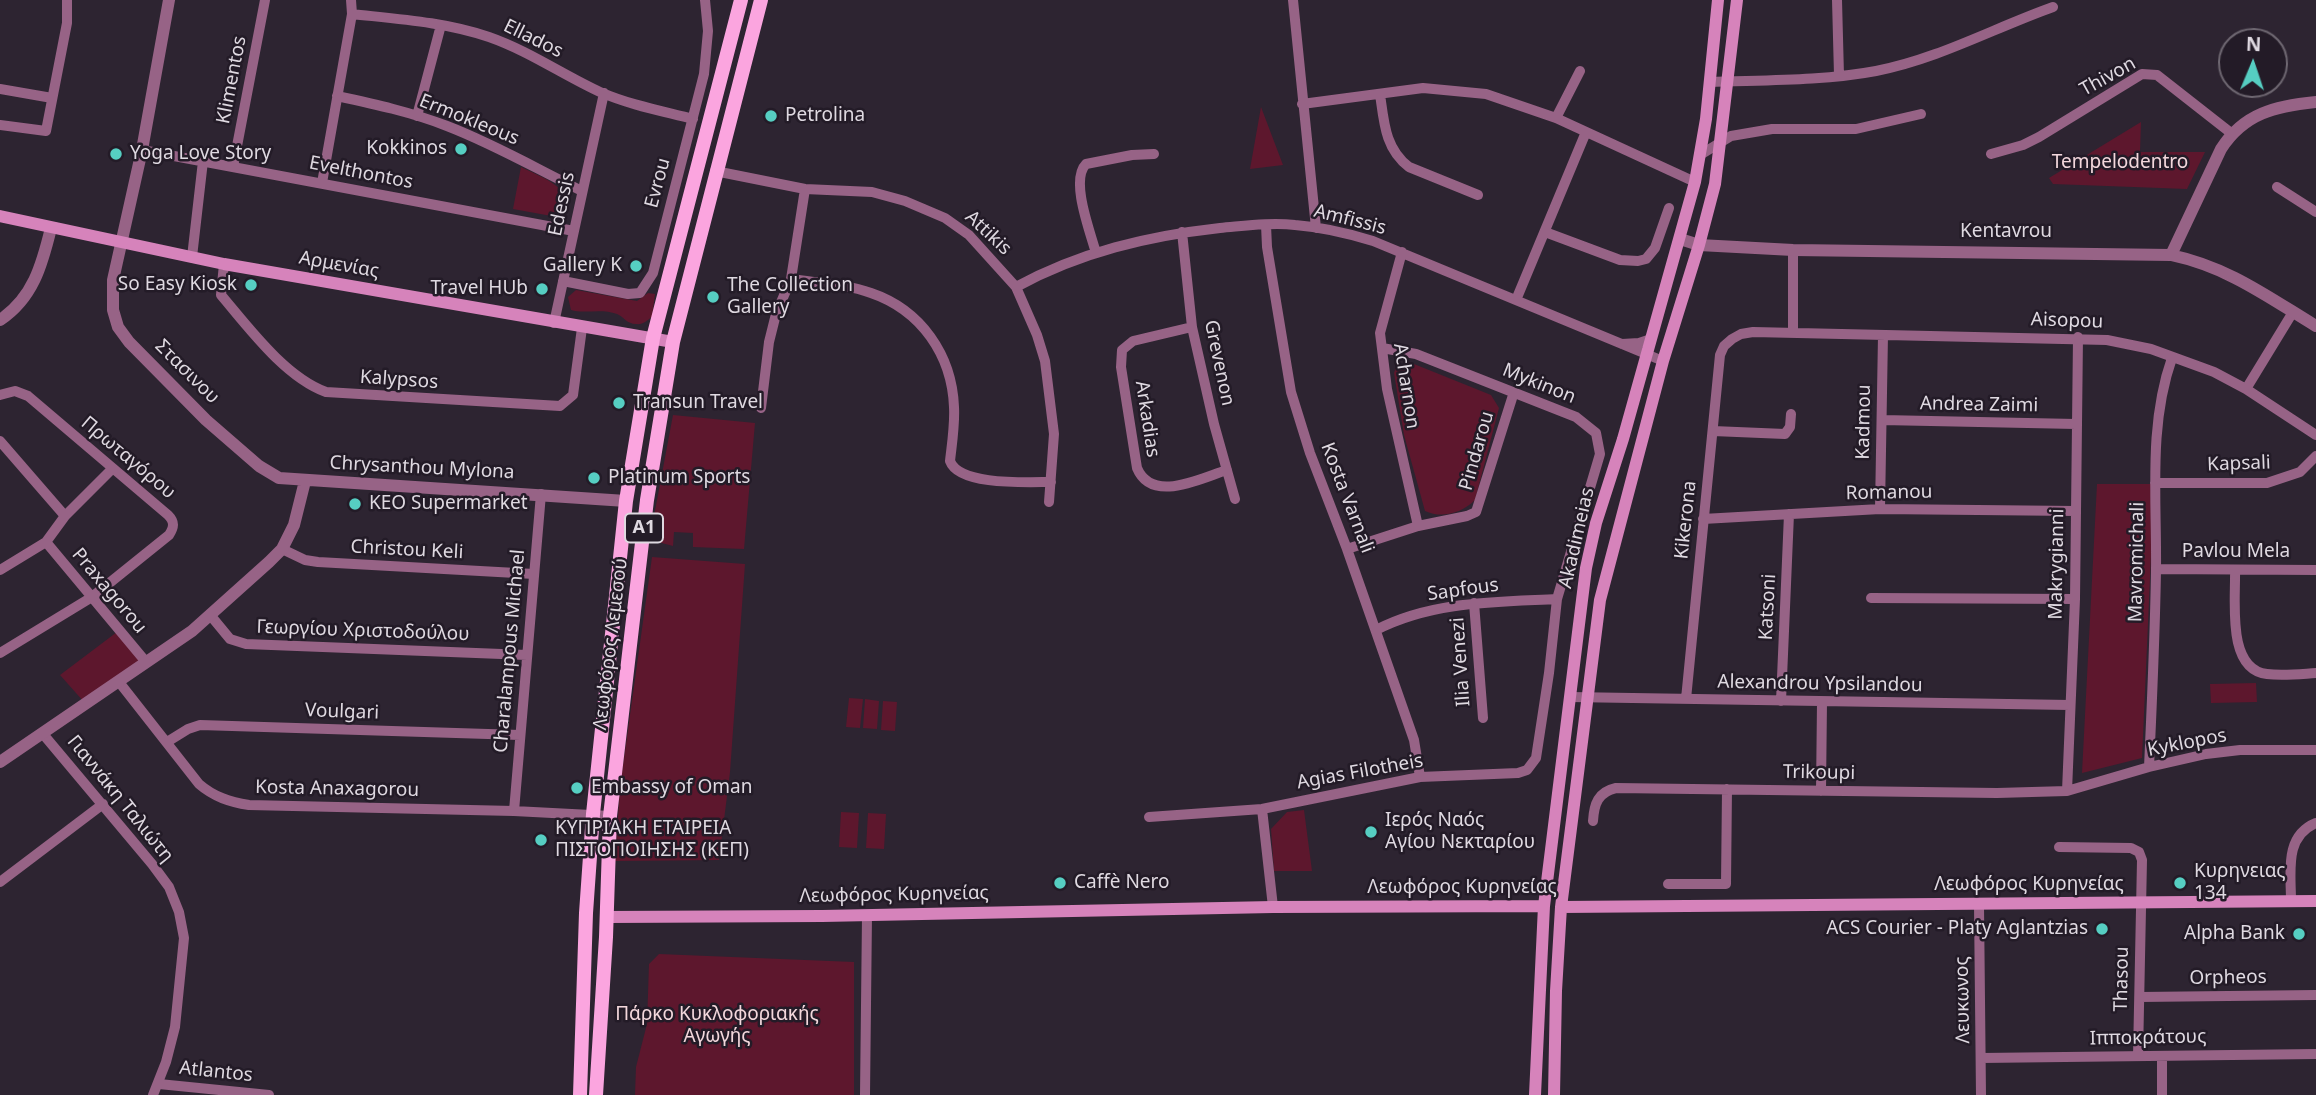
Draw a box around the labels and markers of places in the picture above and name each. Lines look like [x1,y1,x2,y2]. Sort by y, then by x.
place label: Petrolina [785,105,865,127]
marker: Petrolina [763,108,779,124]
place label: Kokkinos [366,138,447,160]
marker: Kokkinos [453,141,469,157]
place label: Yoga Love Story [130,143,271,165]
marker: Yoga Love Story [108,146,124,162]
place label: Gallery K [543,255,622,277]
marker: Gallery K [628,258,644,274]
place label: So Easy Kiosk [118,274,237,296]
place label: The Collection Gallery [727,275,853,319]
marker: So Easy Kiosk [243,277,259,293]
place label: Travel HUb [430,278,528,300]
marker: Travel HUb [534,281,550,297]
marker: The Collection Gallery [705,289,721,305]
place label: Transun Travel [633,392,763,414]
marker: Transun Travel [611,395,627,411]
place label: Platinum Sports [608,467,750,489]
marker: Platinum Sports [586,470,602,486]
place label: KEO Supermarket [369,493,528,515]
marker: KEO Supermarket [347,496,363,512]
place label: Embassy of Oman [591,777,752,799]
marker: Embassy of Oman [569,780,585,796]
place label: Ιερός Ναός Αγίου Νεκταρίου [1385,810,1535,854]
place label: ΚΥΠΡΙΑΚΗ ΕΤΑΙΡΕΙΑ ΠΙΣΤΟΠΟΙΗΣΗΣ (ΚΕΠ) [555,818,749,862]
marker: Ιερός Ναός Αγίου Νεκταρίου [1363,824,1379,840]
marker: ΚΥΠΡΙΑΚΗ ΕΤΑΙΡΕΙΑ ΠΙΣΤΟΠΟΙΗΣΗΣ (ΚΕΠ) [533,832,549,848]
place label: Κυρηνειας 134 [2194,861,2286,905]
place label: Caffè Nero [1074,872,1170,894]
marker: Caffè Nero [1052,875,1068,891]
marker: Κυρηνειας 134 [2172,875,2188,891]
place label: ACS Courier - Platy Aglantzias [1826,918,2088,940]
marker: ACS Courier - Platy Aglantzias [2094,921,2110,937]
place label: Alpha Bank [2184,923,2285,945]
marker: Alpha Bank [2291,926,2307,942]

